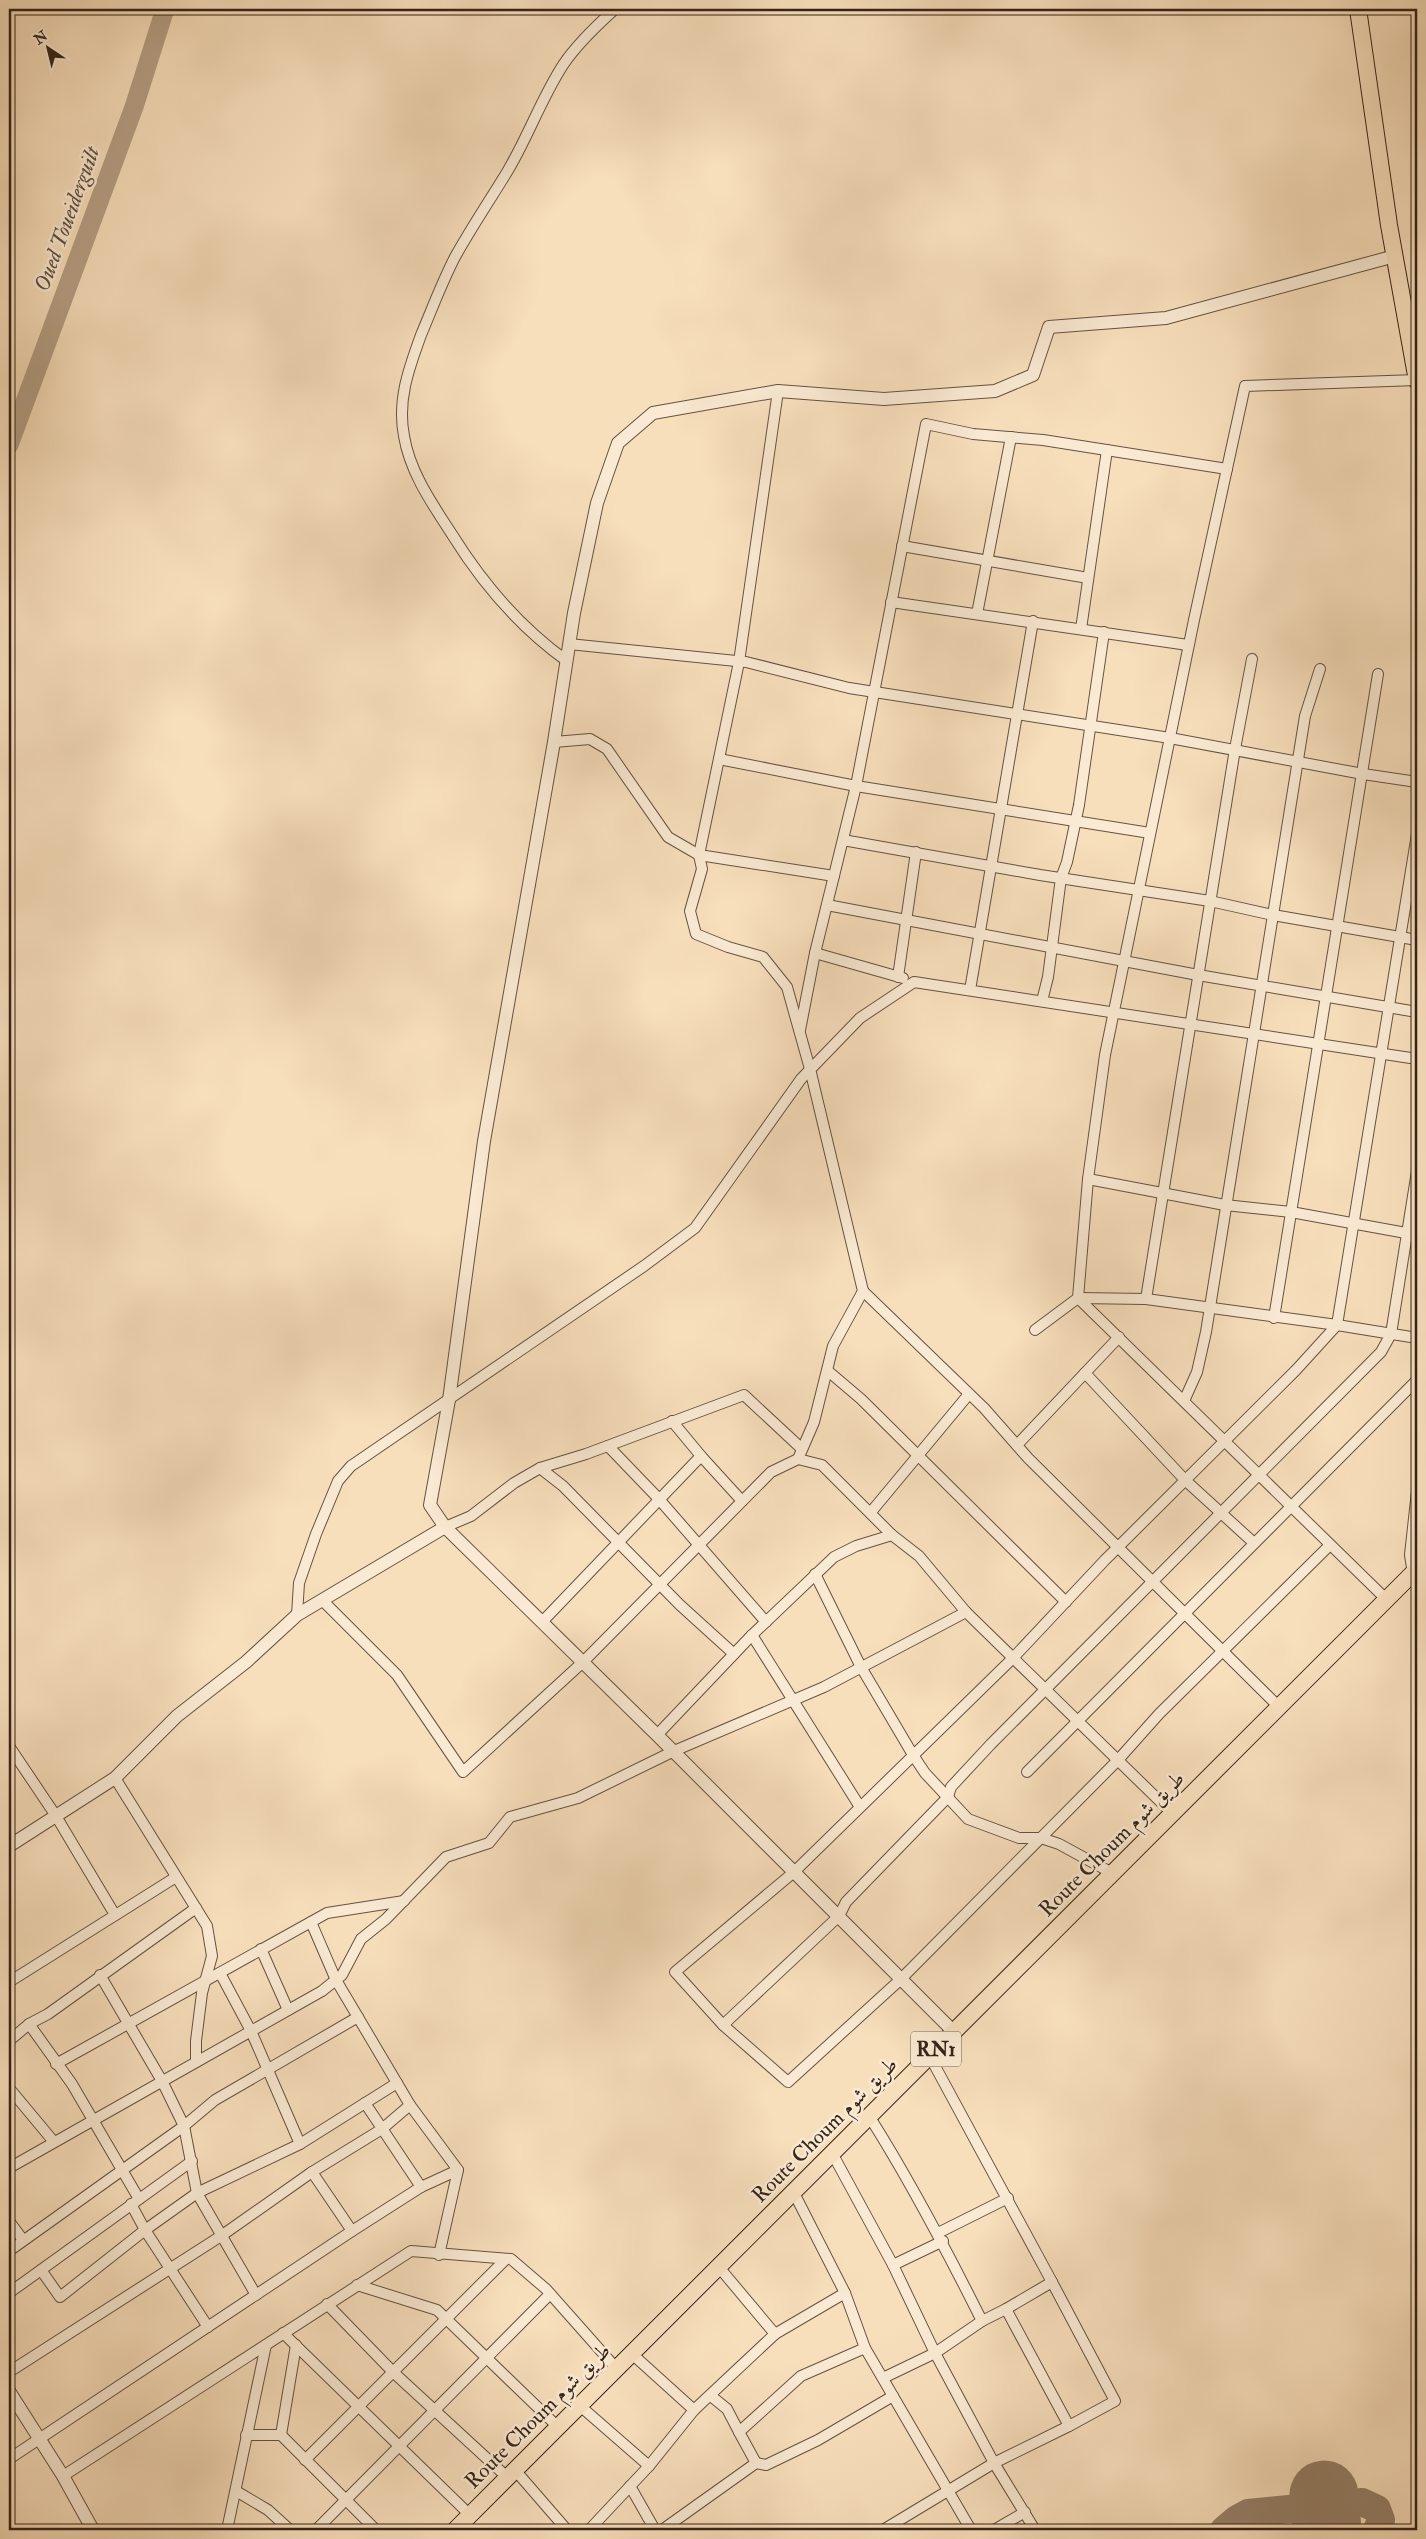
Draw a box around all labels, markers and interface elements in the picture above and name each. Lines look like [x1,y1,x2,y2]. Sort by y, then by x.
north arrow [22,22,72,72]
text: N [30,27,51,49]
water label: Oued Toueiderguilt [28,141,107,295]
street label: Route Choum طريق شوم [1033,1765,1193,1925]
road number: RN1 [911,2032,961,2066]
street label: Route Choum طريق شوم [746,2051,906,2211]
street label: Route Choum طريق شوم [459,2337,619,2497]

